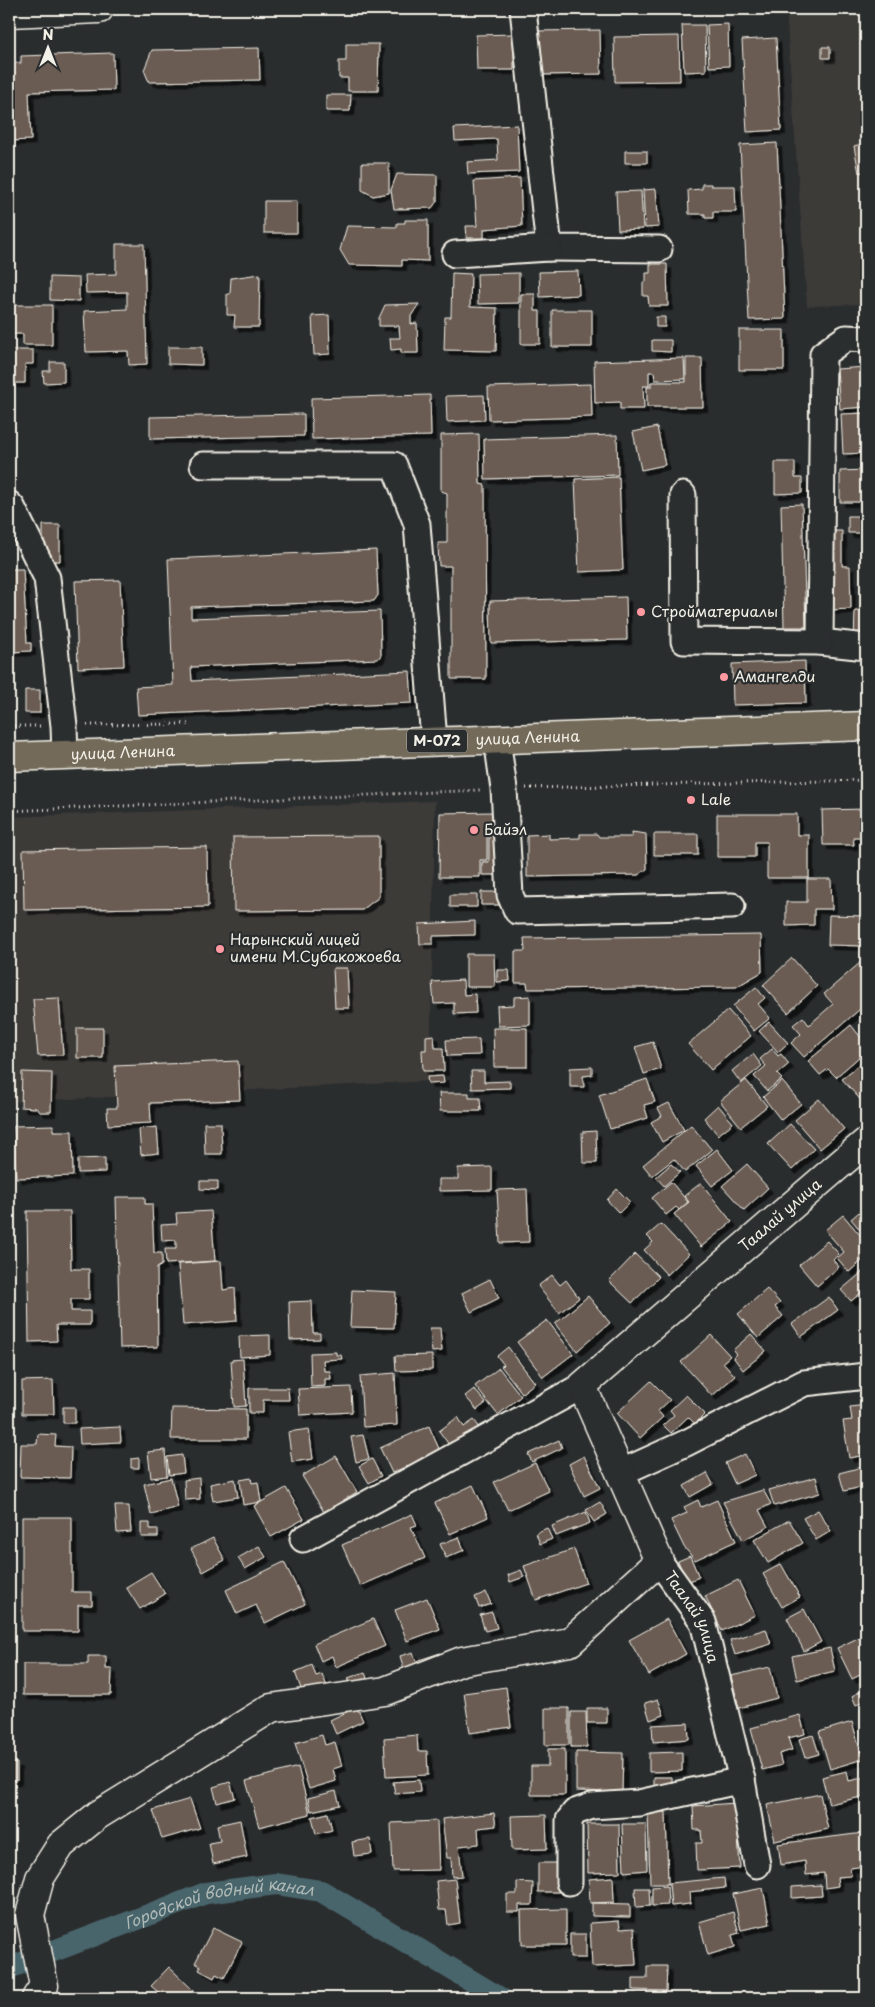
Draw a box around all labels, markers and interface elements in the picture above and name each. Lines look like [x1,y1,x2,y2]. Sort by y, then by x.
north arrow [22,22,72,72]
text: N [42,24,54,45]
place label: Стройматериалы [651,599,778,622]
marker: Стройматериалы [635,606,647,618]
place label: Амангелди [734,664,815,687]
marker: Амангелди [718,671,730,683]
street label: улица Ленина [475,723,581,750]
road number: М-072 [407,729,467,752]
street label: улица Ленина [70,738,176,765]
place label: Lale [701,787,731,810]
marker: Lale [685,794,697,806]
place label: Байэл [484,817,527,840]
marker: Байэл [468,824,480,836]
place label: Нарынский лицей имени М.Субакожоева [230,927,402,967]
marker: Нарынский лицей имени М.Субакожоева [214,943,226,955]
street label: Таалай улица [733,1172,826,1256]
street label: Таалай улица [660,1565,726,1666]
water label: Городской водный канал [120,1871,317,1934]

